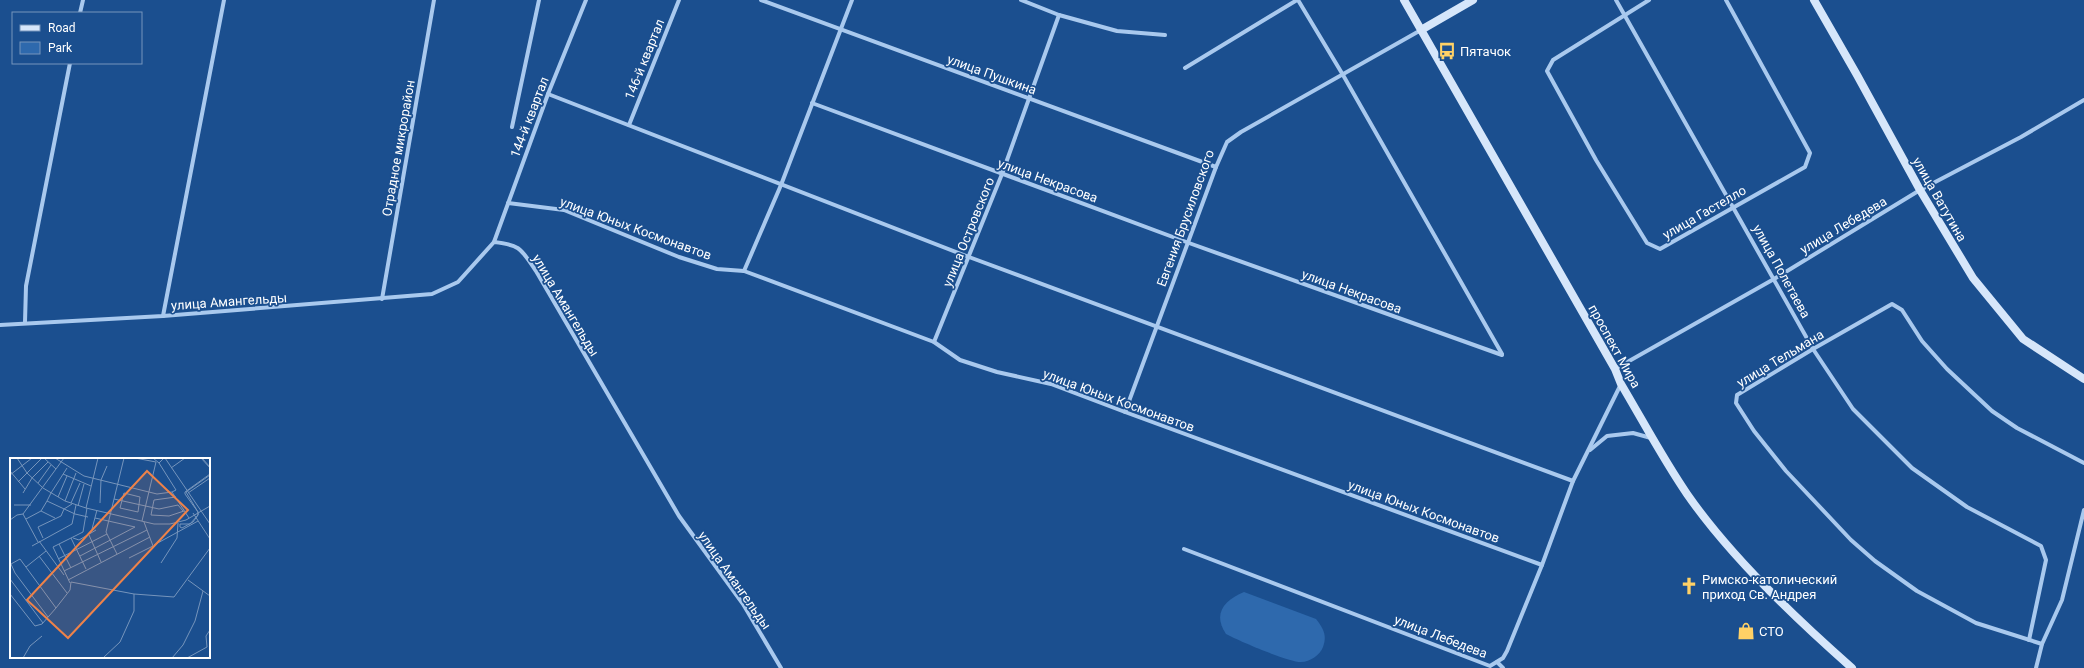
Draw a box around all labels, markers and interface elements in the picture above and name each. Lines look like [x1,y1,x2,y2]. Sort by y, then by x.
legend [12,12,142,64]
street label: 146-й квартал [622,17,667,102]
text: Road [48,21,76,35]
text: Park [48,41,73,55]
bus stop icon: Пятачок [1437,41,1457,61]
place label: Пятачок [1460,44,1511,59]
street label: улица Пушкина [945,51,1039,98]
street label: 144-й квартал [507,75,552,160]
street label: Отрадное микрорайон [379,79,418,217]
street label: Евгения Брусиловского [1154,148,1217,289]
street label: улица Ватутина [1909,154,1970,244]
street label: улица Некрасова [996,155,1100,206]
street label: улица Островского [940,175,997,289]
street label: улица Гастелло [1660,182,1749,242]
street label: улица Юных Космонавтов [558,194,714,263]
street label: улица Лебедева [1797,194,1889,257]
street label: улица Полетаева [1750,222,1813,321]
street label: улица Амангельды [529,252,602,359]
street label: улица Некрасова [1300,266,1404,317]
street label: улица Амангельды [170,290,288,313]
street label: проспект Мира [1585,302,1644,391]
street label: улица Тельмана [1734,327,1826,390]
street label: улица Юных Космонавтов [1041,366,1197,435]
inset map [10,458,210,658]
street label: улица Юных Космонавтов [1346,477,1502,546]
street label: улица Амангельды [695,528,774,632]
place label: Римско-католический приход Св. Андрея [1702,572,1837,602]
church icon: Римско-католический приход Св. Андрея [1679,576,1699,596]
street label: улица Лебедева [1392,612,1489,661]
shop icon: СТО [1736,621,1756,641]
place label: СТО [1759,624,1784,639]

